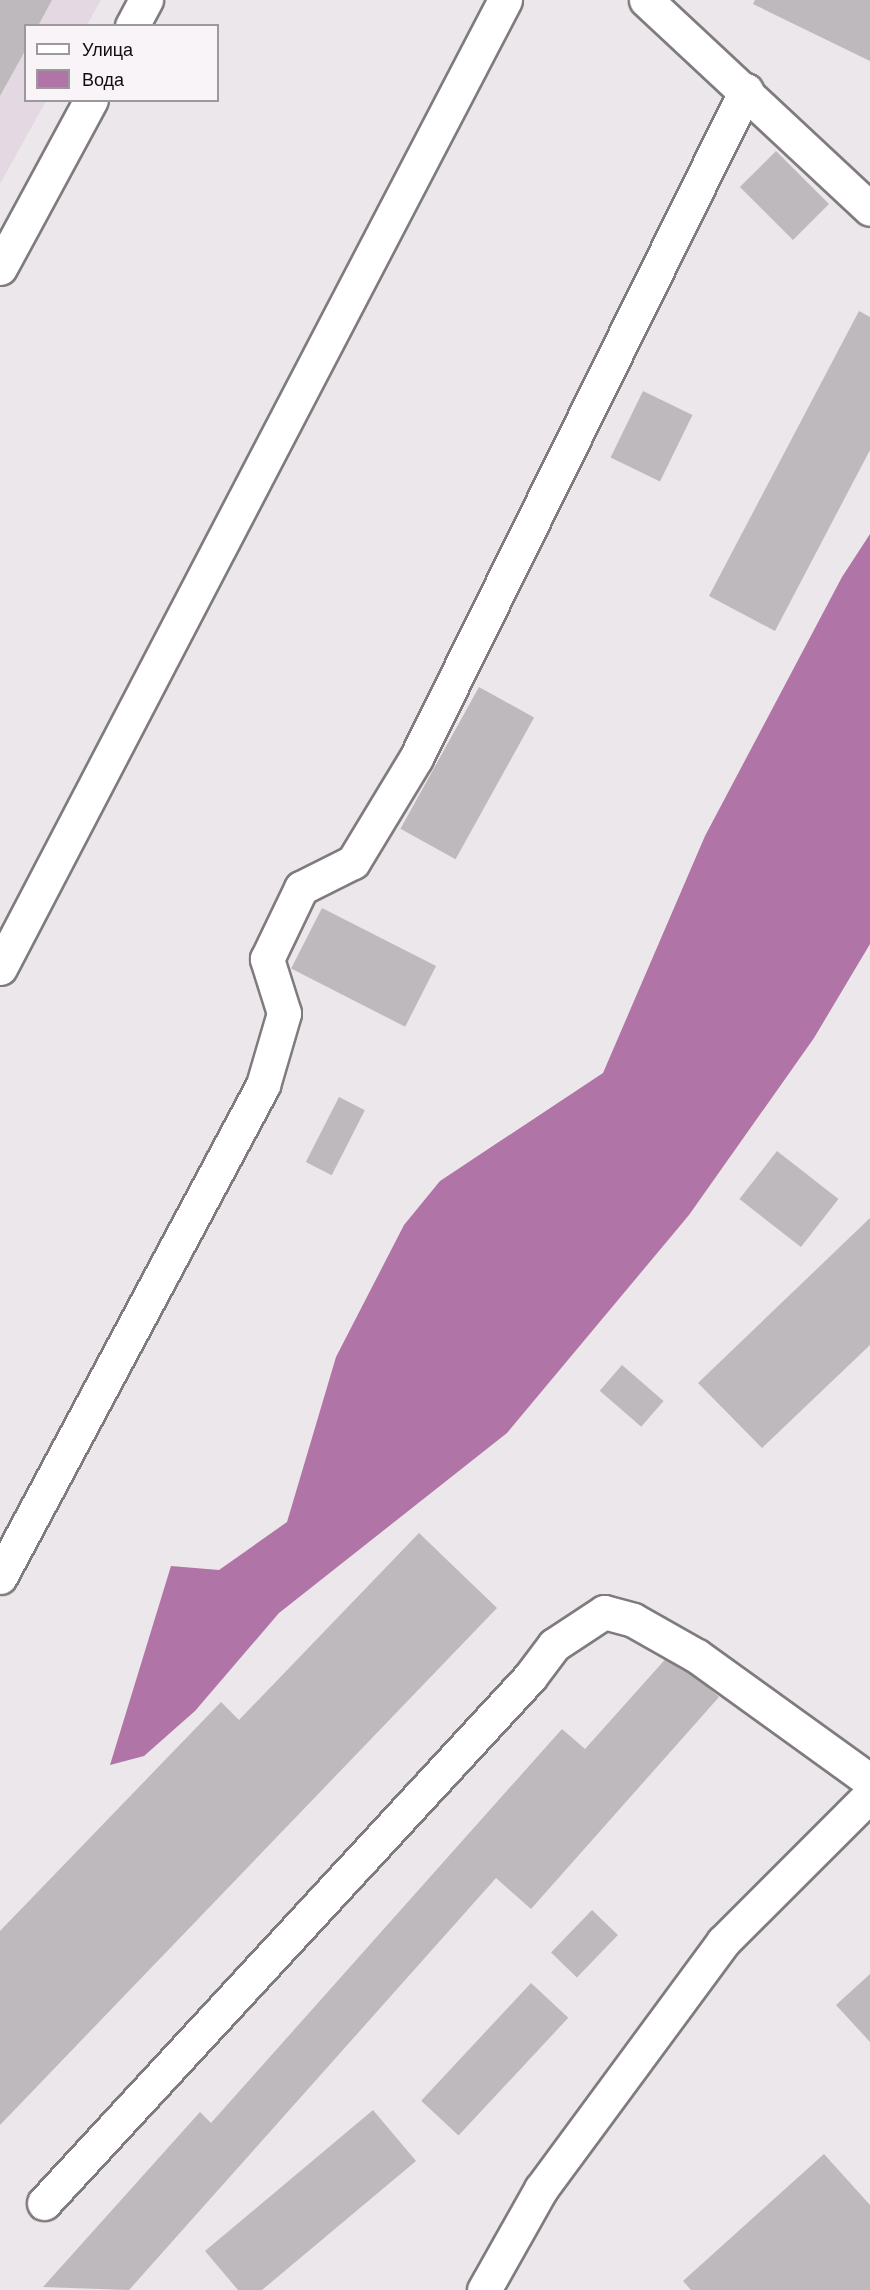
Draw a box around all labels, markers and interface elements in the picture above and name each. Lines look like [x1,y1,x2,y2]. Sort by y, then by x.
legend [24,24,219,102]
text: Улица [82,38,133,60]
text: Вода [82,68,124,90]

